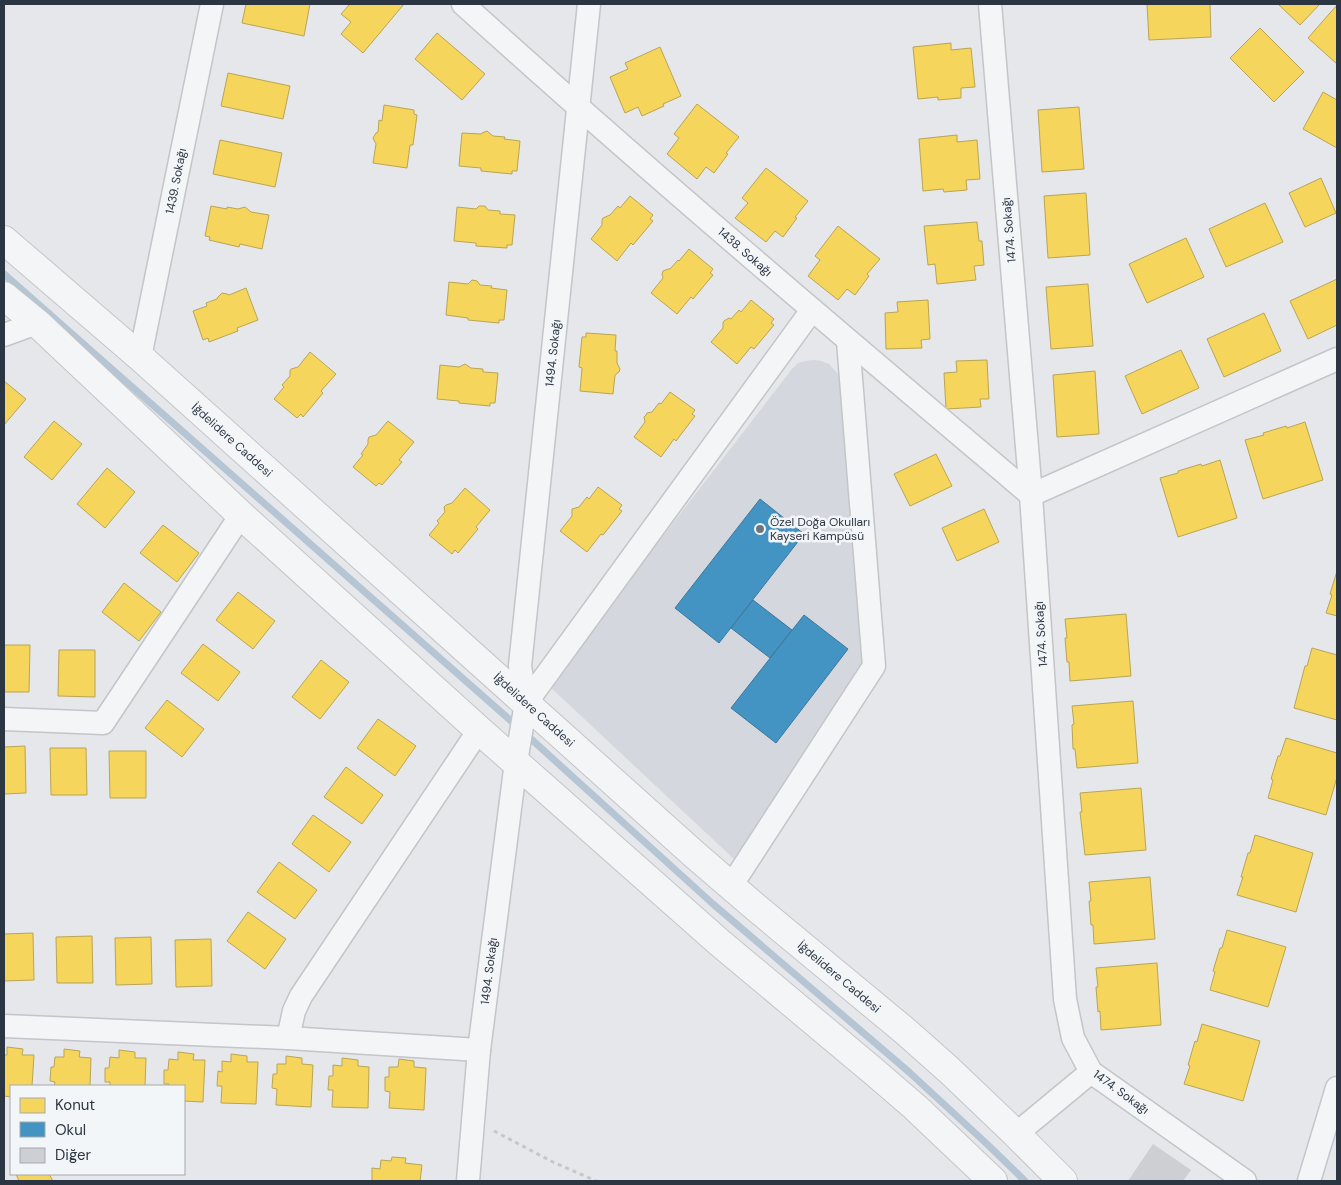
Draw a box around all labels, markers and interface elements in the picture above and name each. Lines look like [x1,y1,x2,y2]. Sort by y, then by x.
street label: 1439. Sokağı [162,147,190,215]
street label: 1474. Sokağı [998,197,1020,263]
street label: 1438. Sokağı [714,224,776,280]
street label: 1494. Sokağı [542,319,564,387]
street label: İğdelidere Caddesi [188,399,276,481]
place label: Özel Doğa Okulları Kayseri Kampüsü [770,514,870,544]
marker: Özel Doğa Okulları Kayseri Kampüsü [754,523,766,535]
street label: 1474. Sokağı [1031,601,1051,667]
street label: İğdelidere Caddesi [490,669,578,751]
street label: 1494. Sokağı [477,937,501,1005]
street label: İğdelidere Caddesi [794,938,884,1017]
street label: 1474. Sokağı [1090,1066,1152,1118]
legend [10,1085,185,1175]
text: Konut [55,1095,95,1115]
text: Okul [55,1120,86,1140]
text: Diğer [55,1145,92,1165]

